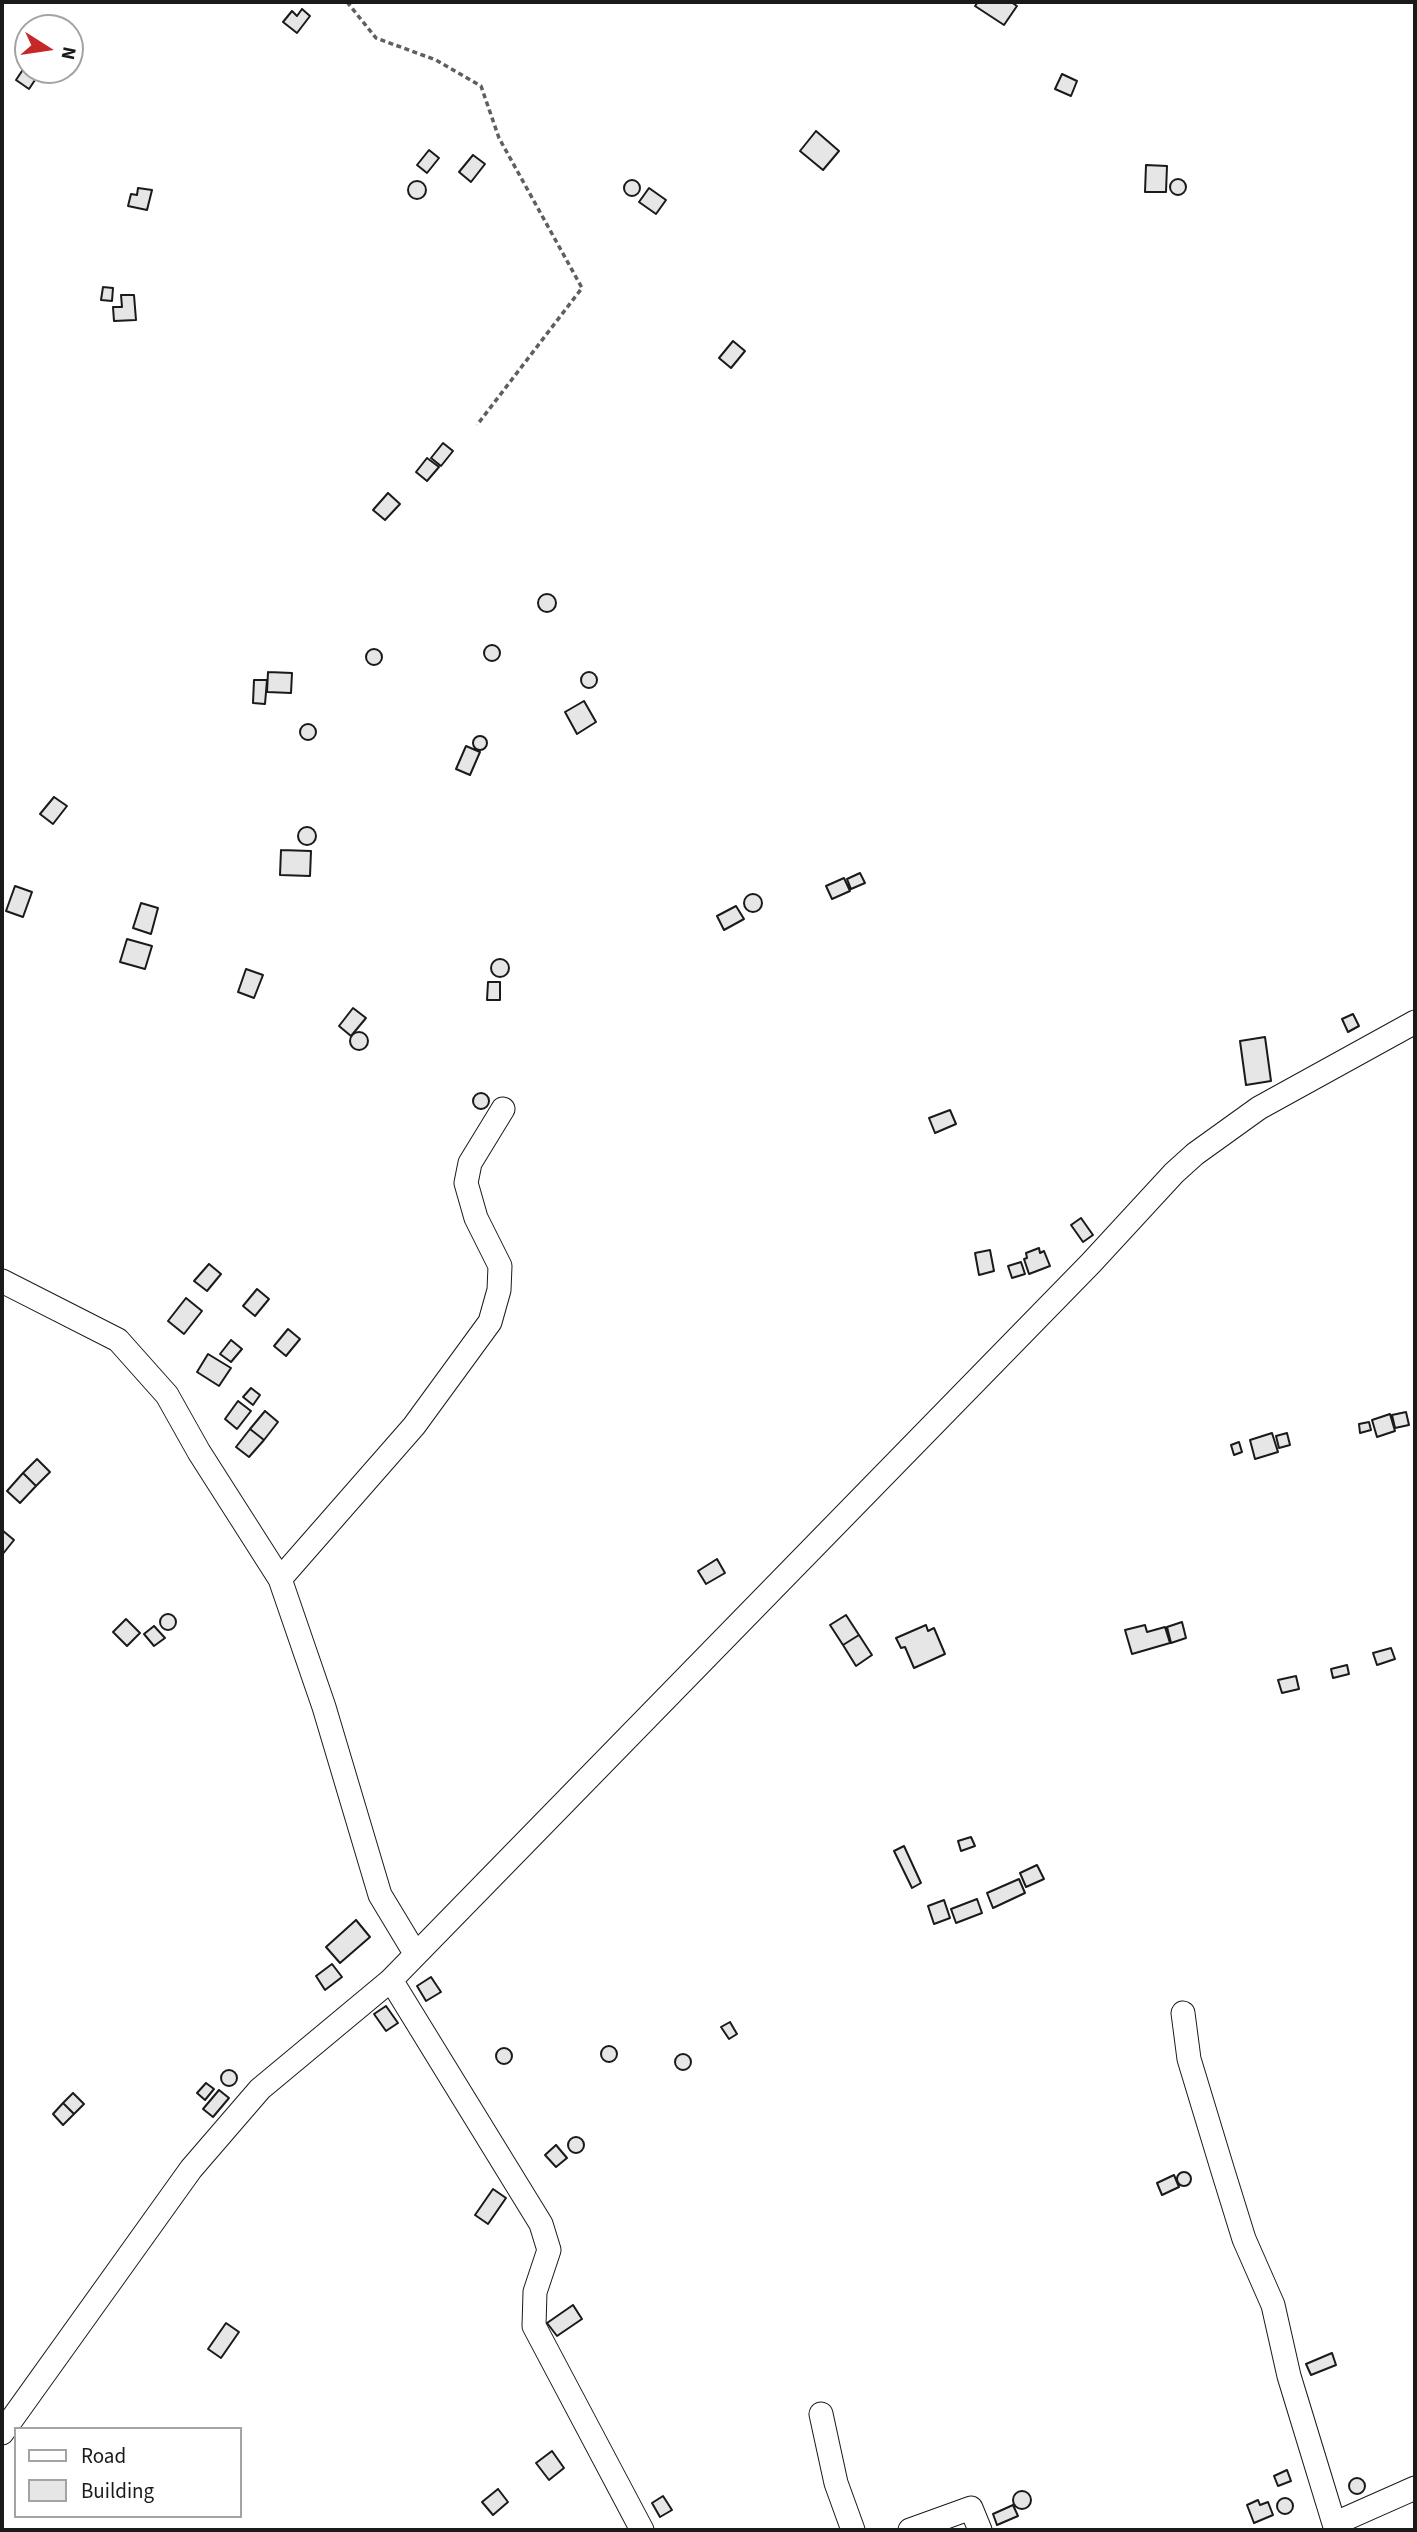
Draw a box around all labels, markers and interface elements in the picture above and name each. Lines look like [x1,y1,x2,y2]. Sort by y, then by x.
north arrow [14,14,84,84]
text: N [54,44,83,62]
legend [14,2427,242,2518]
text: Road [81,2441,126,2471]
text: Building [81,2476,154,2506]

